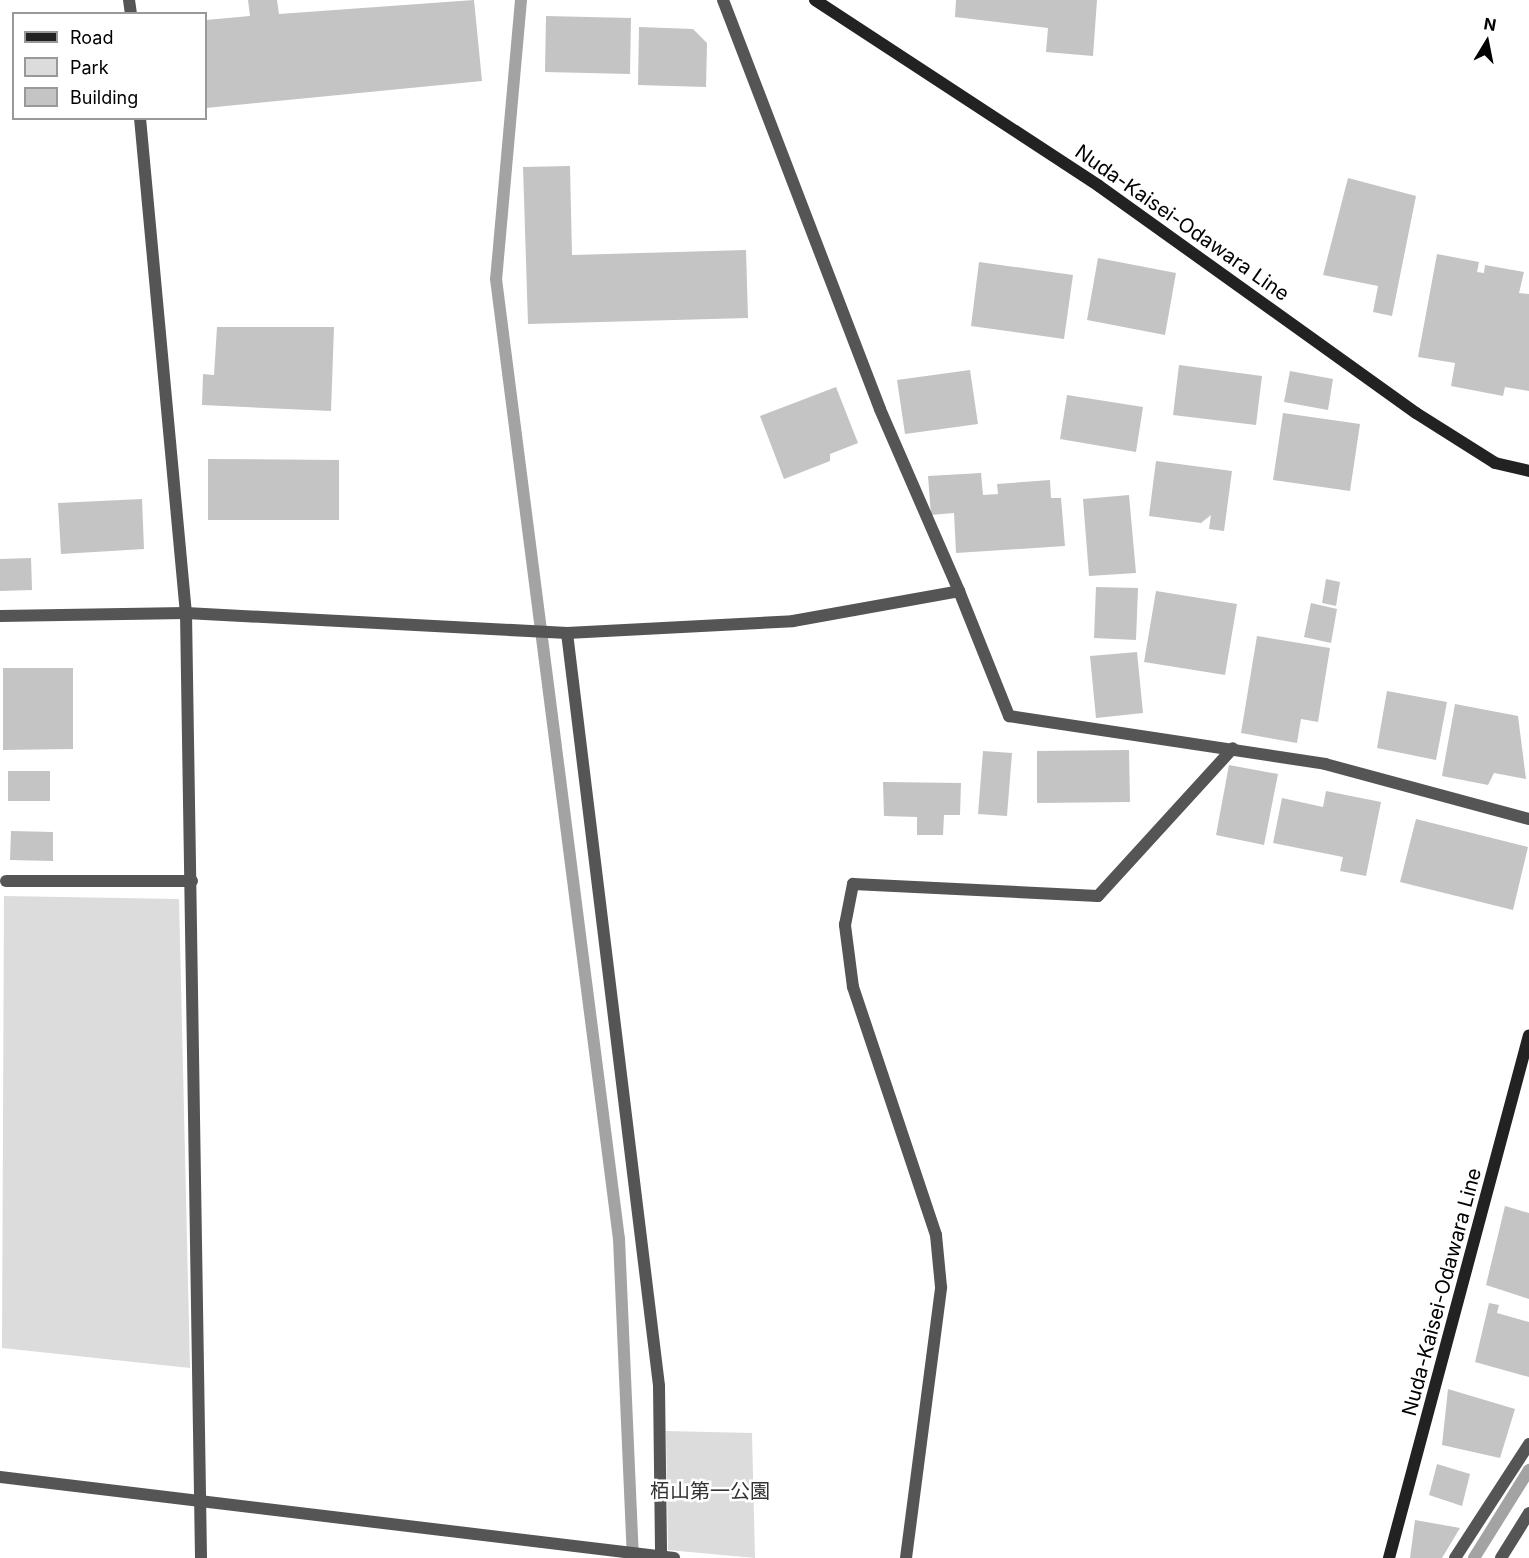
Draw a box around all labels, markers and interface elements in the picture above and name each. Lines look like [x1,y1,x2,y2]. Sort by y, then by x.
legend [12,12,207,120]
north arrow [1457,12,1517,72]
text: N [1482,13,1498,35]
text: Road [70,27,113,48]
text: Park [70,57,109,78]
text: Building [70,87,138,108]
street label: Nuda-Kaisei-Odawara Line [1070,140,1294,306]
street label: Nuda-Kaisei-Odawara Line [1397,1165,1487,1419]
park label: 栢山第一公園 [650,1479,770,1503]

